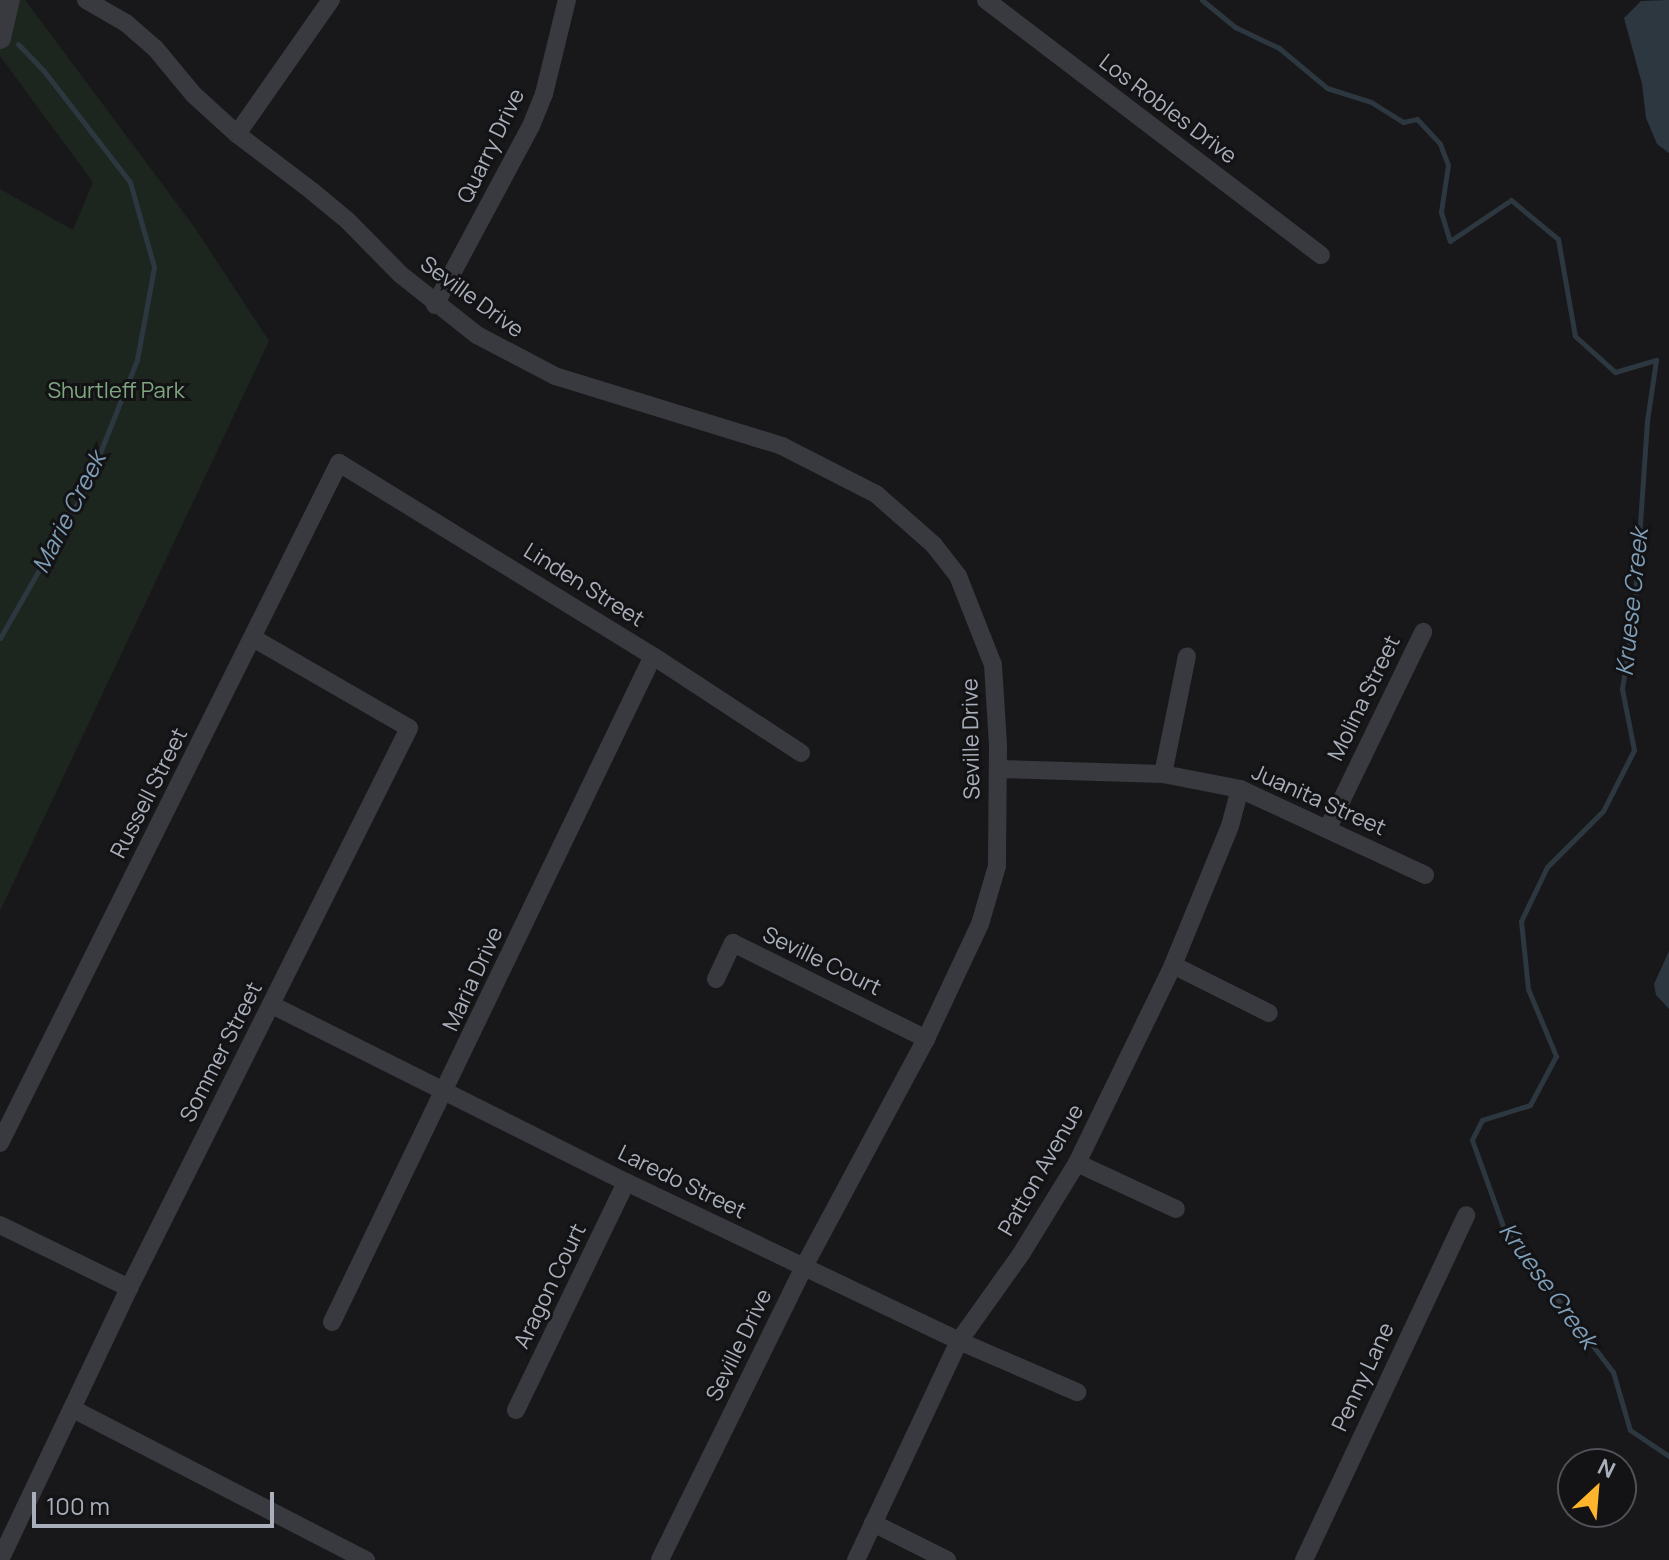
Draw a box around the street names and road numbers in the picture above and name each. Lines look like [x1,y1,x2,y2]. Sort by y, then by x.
street label: Los Robles Drive [1094,49,1242,169]
street label: Quarry Drive [452,84,530,208]
street label: Seville Drive [415,251,529,343]
street label: Linden Street [519,538,649,632]
street label: Molina Street [1322,631,1406,765]
street label: Seville Drive [957,678,985,800]
street label: Russell Street [105,724,193,862]
street label: Juanita Street [1248,759,1390,841]
street label: Seville Court [759,921,885,1001]
street label: Maria Drive [437,923,509,1035]
street label: Sommer Street [174,978,268,1126]
street label: Patton Avenue [993,1100,1089,1240]
street label: Laredo Street [614,1140,750,1224]
street label: Aragon Court [508,1219,592,1353]
street label: Seville Drive [701,1285,777,1405]
street label: Penny Lane [1326,1319,1400,1435]

